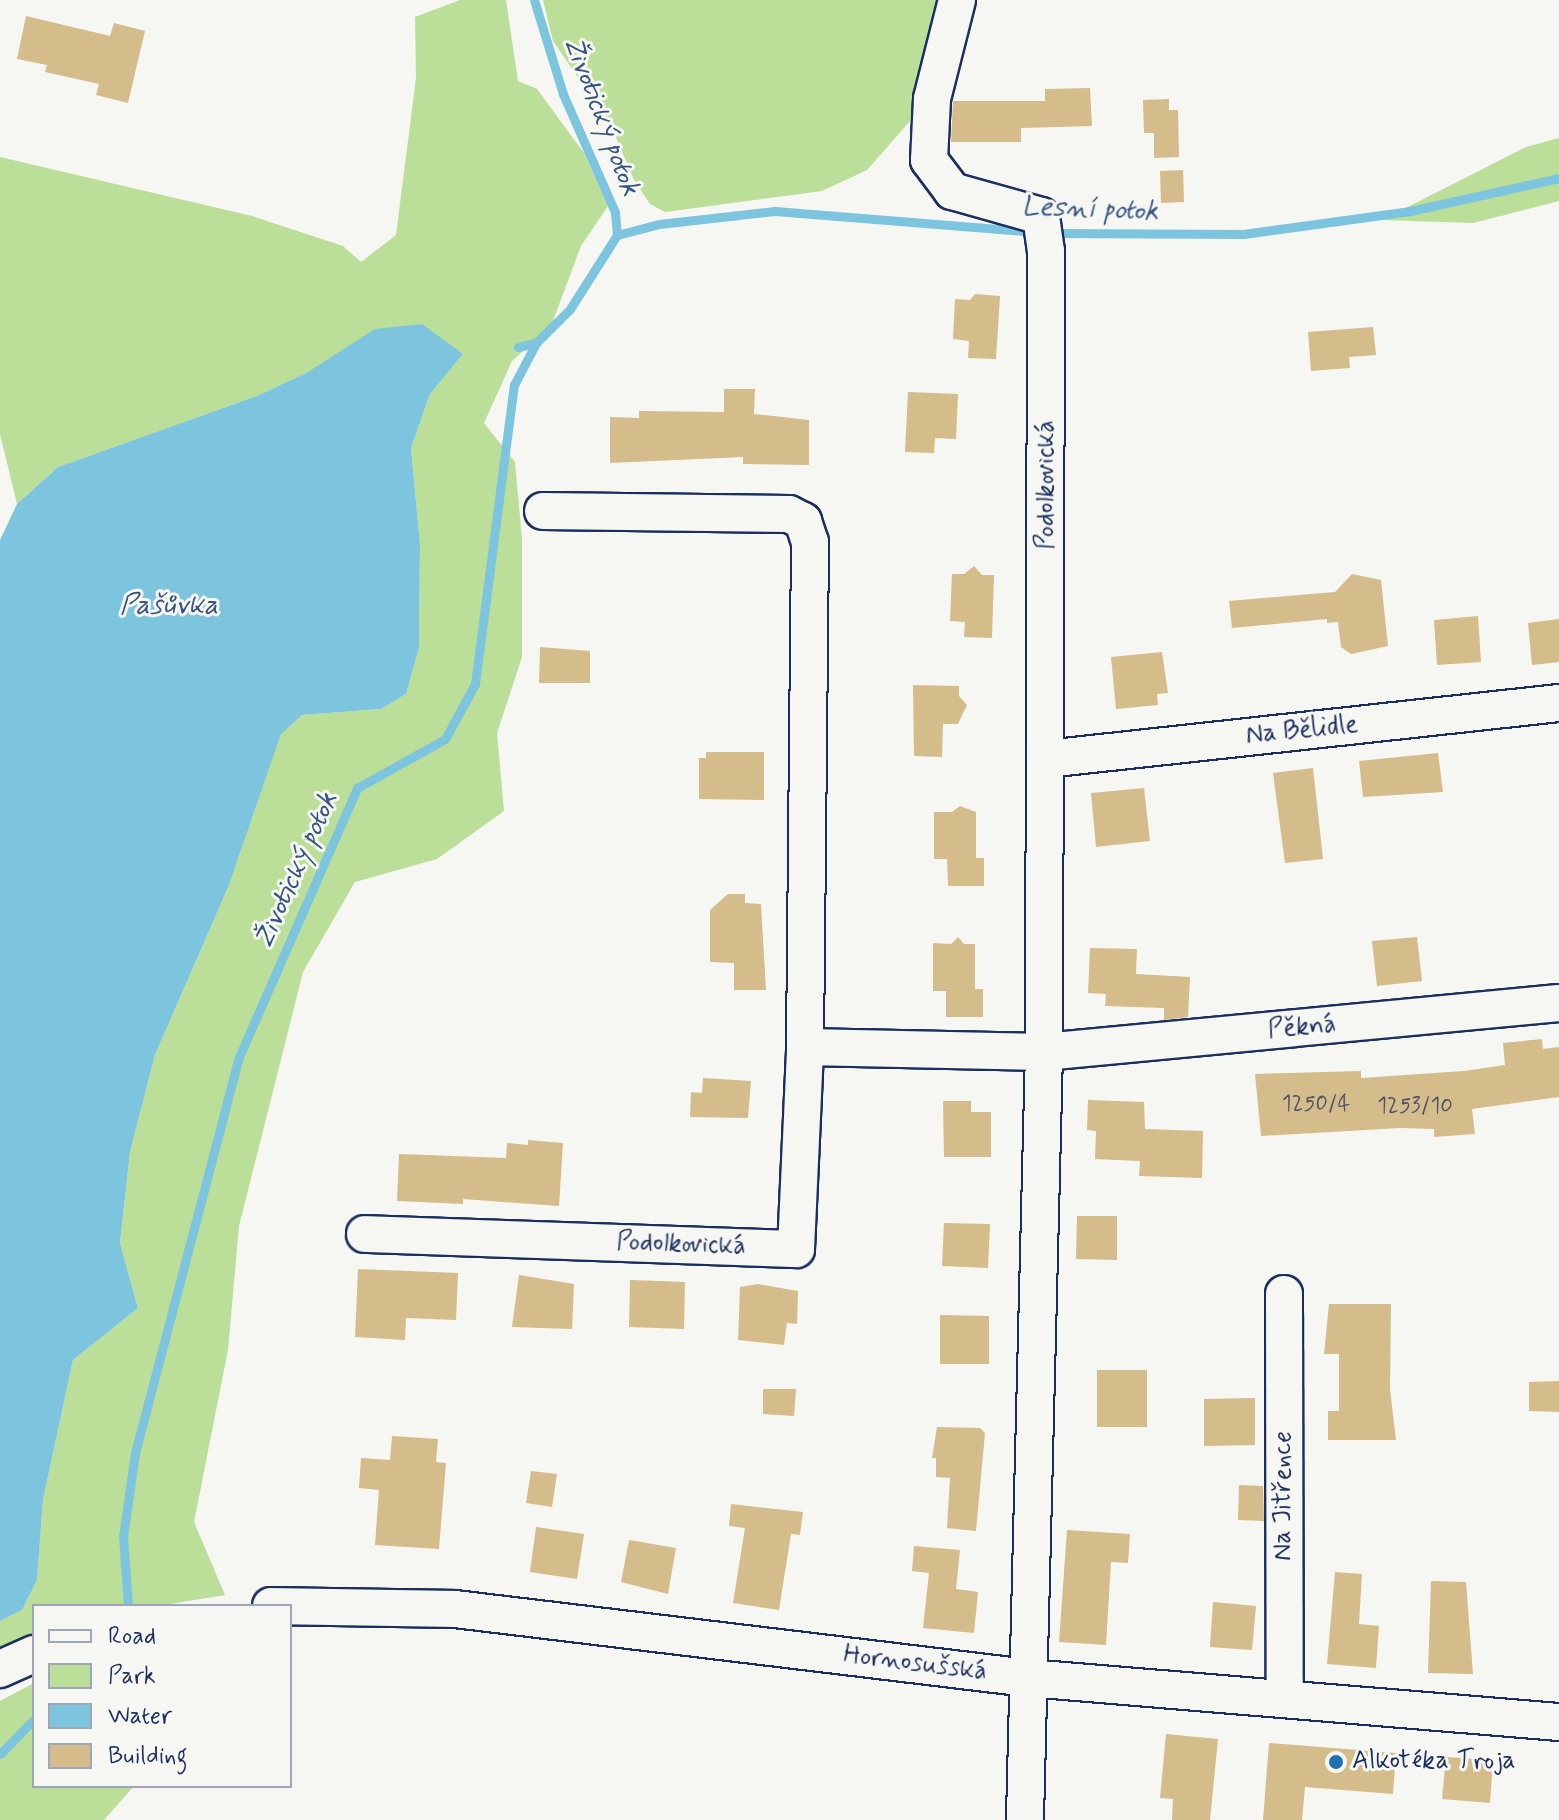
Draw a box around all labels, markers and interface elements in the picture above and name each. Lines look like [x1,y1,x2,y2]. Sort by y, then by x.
water label: Životický potok [555,33,647,201]
water label: Lesní potok [1021,191,1159,229]
street label: Podolkovická [1031,420,1063,550]
water label: Pašůvka [120,589,218,623]
street label: Na Bělidle [1244,710,1360,752]
water label: Životický potok [248,787,346,953]
street label: Pěkná [1267,1009,1337,1047]
house number: 1250/4 [1282,1092,1350,1118]
house number: 1253/10 [1377,1094,1453,1120]
street label: Podolkovická [616,1227,746,1263]
street label: Na Jitřence [1268,1431,1300,1561]
legend [32,1604,292,1788]
text: Road [108,1621,156,1652]
street label: Hornosušská [842,1640,988,1688]
text: Park [108,1661,156,1692]
text: Water [108,1701,172,1732]
text: Building [108,1741,188,1772]
place label: Alkotéka Troja [1352,1746,1513,1778]
marker: Alkotéka Troja [1327,1753,1345,1771]

